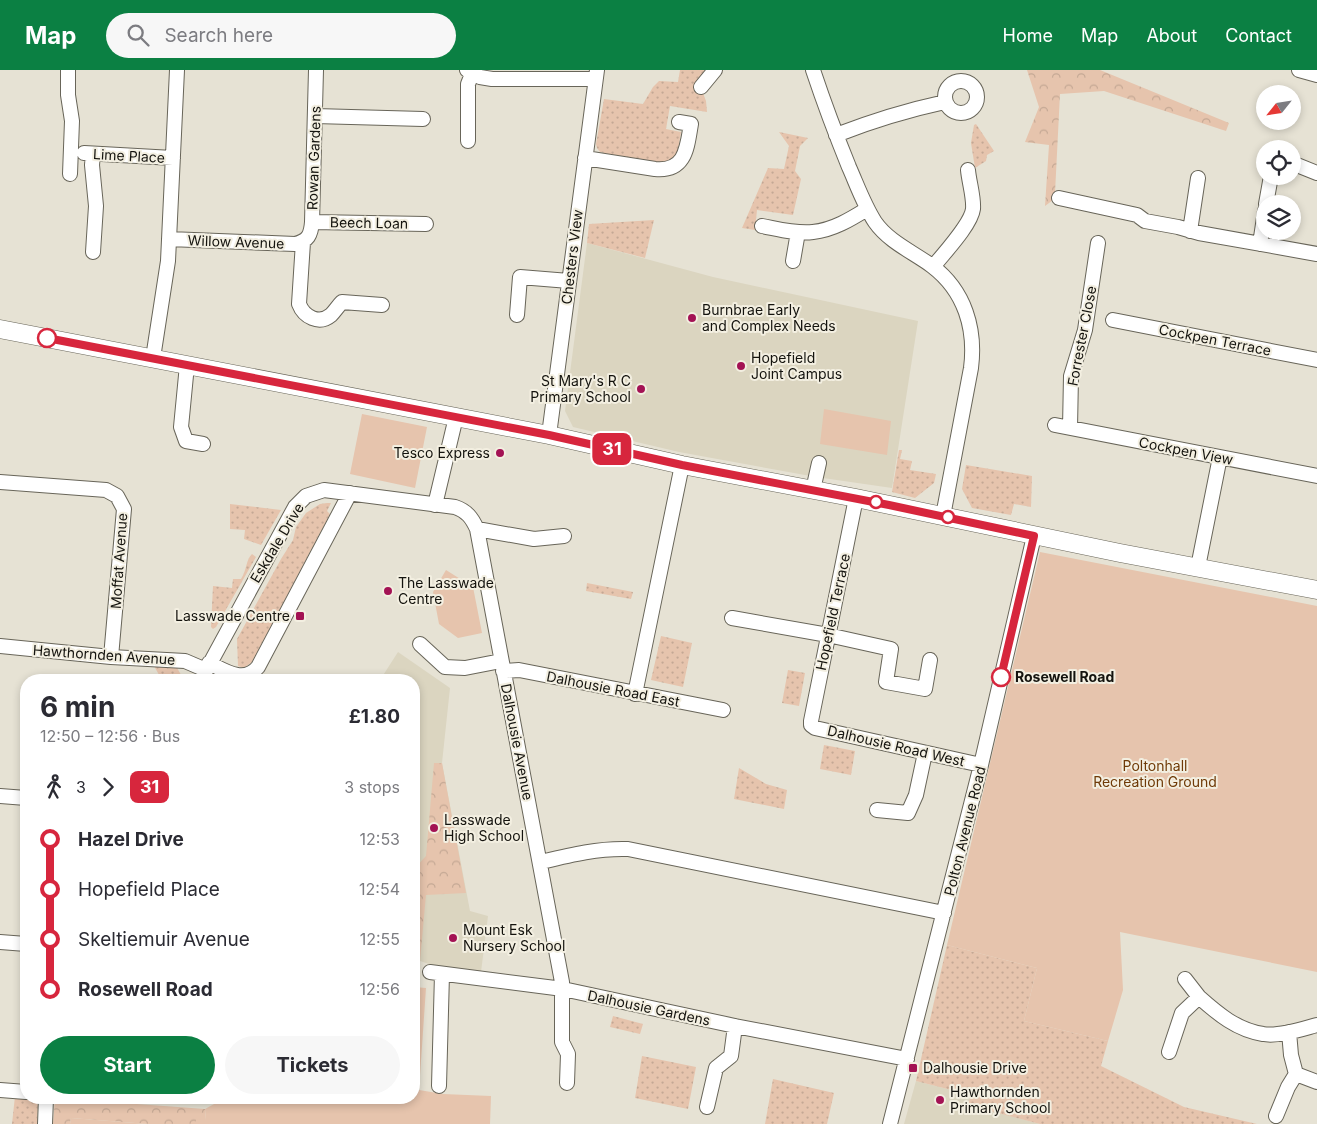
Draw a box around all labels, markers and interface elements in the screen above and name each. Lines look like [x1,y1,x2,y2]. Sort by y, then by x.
search box [106,13,456,58]
text: Map [25,21,76,50]
icon: search [124,21,152,49]
text: Search here [164,24,273,47]
text: Home [1003,25,1053,46]
text: Map [1081,25,1118,46]
text: About [1146,25,1197,46]
text: Contact [1225,25,1292,46]
north arrow [1256,85,1301,130]
map controls [1256,85,1301,240]
street label: Rowan Gardens [303,106,324,210]
button: locate [1256,140,1301,185]
street label: Lime Place [93,145,165,166]
button: layers [1256,195,1301,240]
street label: Chesters View [557,208,586,305]
street label: Beech Loan [330,213,408,232]
street label: Willow Avenue [187,231,285,252]
street label: Forrester Close [1063,284,1100,387]
place label: Burnbrae Early and Complex Needs [702,301,836,334]
marker: Burnbrae Early and Complex Needs [686,312,698,324]
street label: Cockpen Terrace [1157,320,1273,359]
unlabelled marker [37,328,57,348]
place label: Hopefield Joint Campus [751,349,842,382]
marker: Hopefield Joint Campus [735,360,747,372]
place label: St Mary's R C Primary School [530,372,631,405]
marker: St Mary's R C Primary School [635,383,647,395]
line badge: 31 [590,433,634,465]
street label: Cockpen View [1138,433,1235,468]
text: 31 [602,438,622,459]
place label: Tesco Express [394,444,490,461]
marker: Tesco Express [494,447,506,459]
unlabelled marker [869,495,883,509]
street label: Eskdale Drive [246,500,307,586]
unlabelled marker [941,510,955,524]
street label: Moffat Avenue [107,512,130,610]
street label: Hopefield Terrace [812,552,853,672]
place label: The Lasswade Centre [398,574,494,607]
marker: The Lasswade Centre [382,585,394,597]
place label: Lasswade Centre [175,607,290,624]
marker: Lasswade Centre [294,610,306,622]
street label: Hawthornden Avenue [32,641,176,668]
street label: Dalhousie Road East [545,667,681,710]
marker: Rosewell Road [991,667,1011,687]
place label: Rosewell Road [1015,668,1114,685]
street label: Dalhousie Avenue [498,682,537,802]
text: 6 min [40,690,115,724]
text: £1.80 [349,705,400,728]
street label: Dalhousie Road West [826,721,967,770]
text: 12:50 – 12:56 · Bus [40,726,180,746]
park label: Poltonhall Recreation Ground [1093,757,1217,790]
street label: Polton Avenue Road [940,764,989,897]
icon: walk [40,773,68,801]
icon: forward [94,773,122,801]
text: 31 [140,776,159,797]
text: 3 [76,777,86,797]
text: 3 stops [344,777,400,797]
place label: Lasswade High School [444,811,524,844]
marker: Lasswade High School [428,822,440,834]
text: Hazel Drive [78,828,184,851]
text: 12:53 [360,829,400,849]
text: Hopefield Place [78,878,220,901]
text: 12:54 [359,879,400,899]
place label: Mount Esk Nursery School [463,921,565,954]
text: Skeltiemuir Avenue [78,928,250,951]
text: 12:55 [360,929,400,949]
marker: Mount Esk Nursery School [447,932,459,944]
text: Rosewell Road [78,978,213,1001]
text: 12:56 [359,979,400,999]
street label: Dalhousie Gardens [586,986,712,1029]
button: Start [40,1036,215,1094]
button: Tickets [225,1036,400,1094]
place label: Dalhousie Drive [923,1059,1027,1076]
marker: Dalhousie Drive [907,1062,919,1074]
place label: Hawthornden Primary School [950,1083,1051,1116]
marker: Hawthornden Primary School [934,1094,946,1106]

